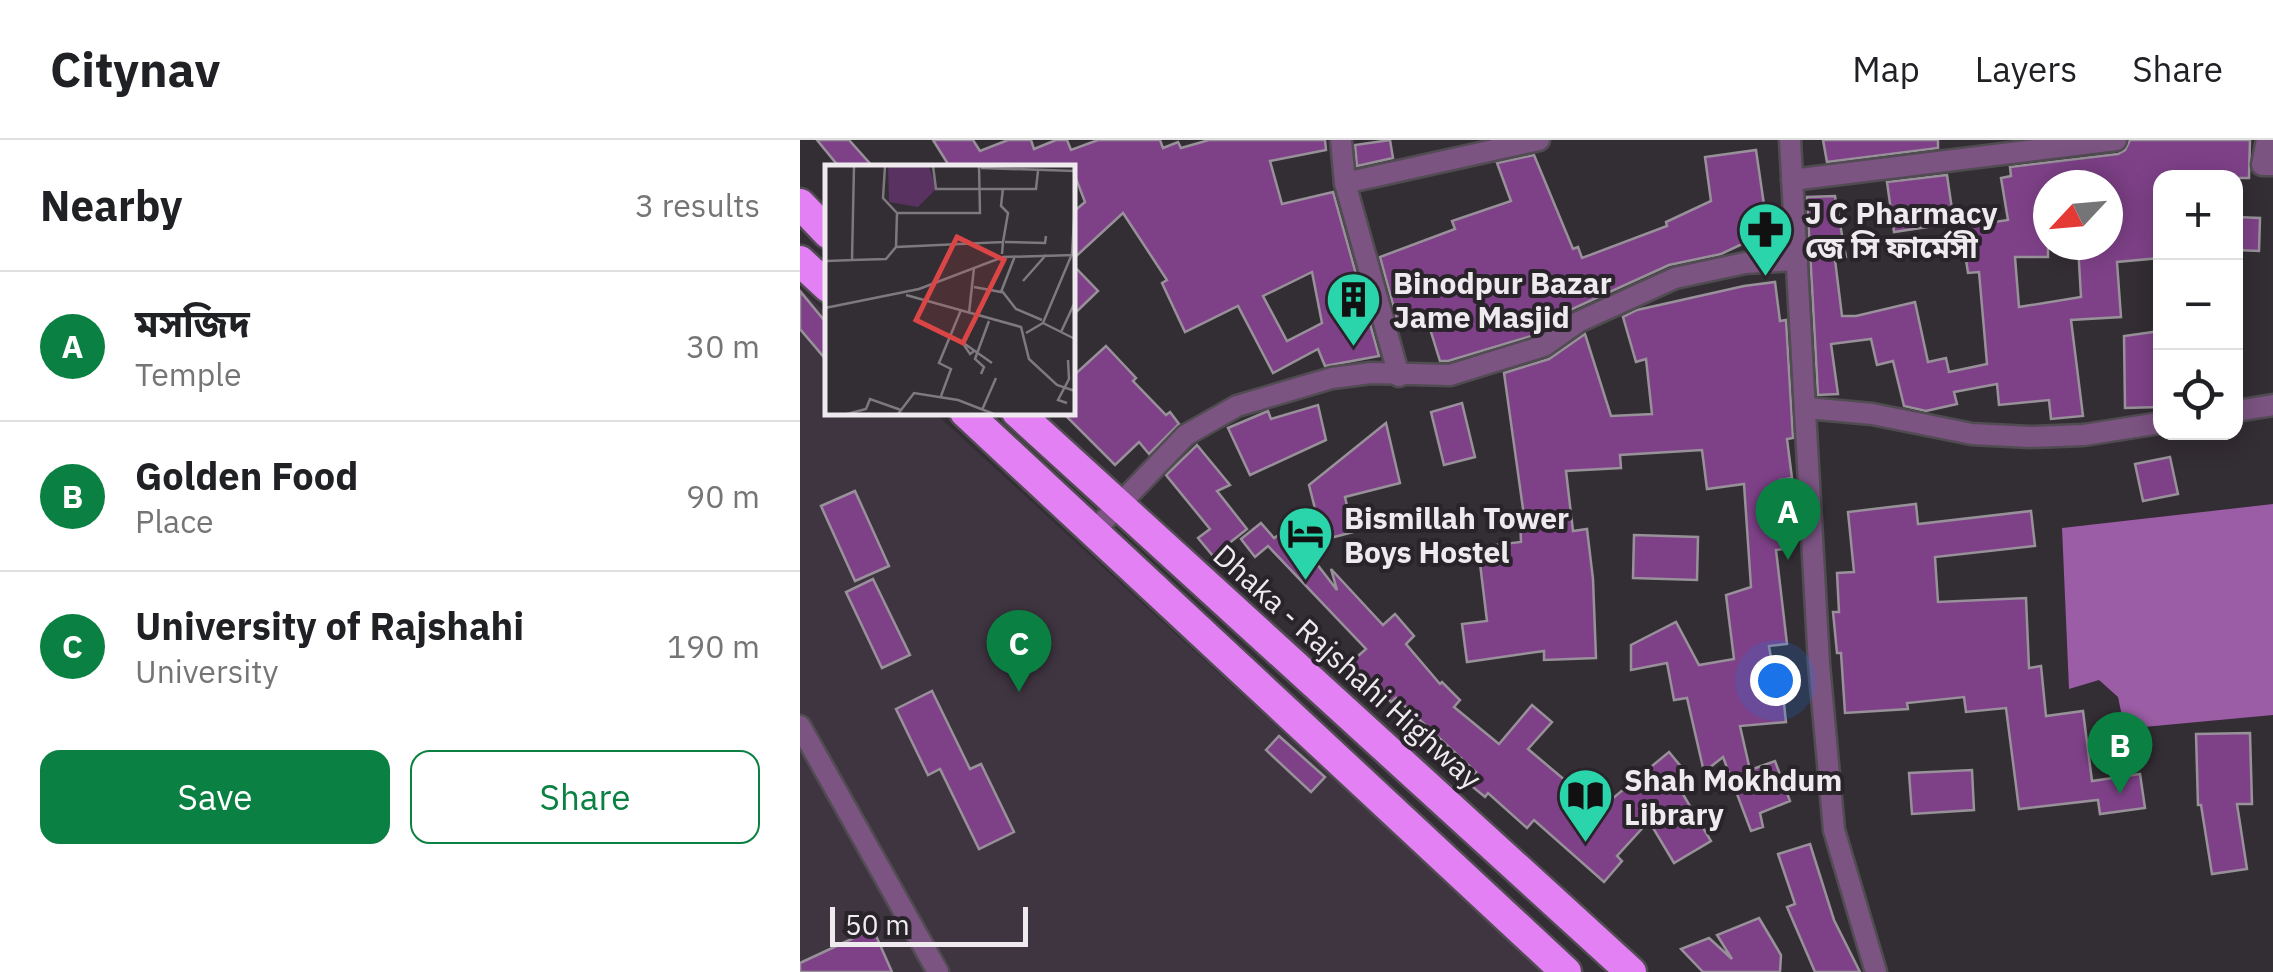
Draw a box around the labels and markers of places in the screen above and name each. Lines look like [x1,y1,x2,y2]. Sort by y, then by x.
place label: J C Pharmacy জে সি ফার্মেসী [1805,193,1998,266]
pharmacy icon: J C Pharmacy জে সি ফার্মেসী [1736,199,1796,278]
place label: Binodpur Bazar Jame Masjid [1393,263,1612,336]
building icon: Binodpur Bazar Jame Masjid [1324,269,1384,348]
pin: A [1756,478,1820,560]
place label: Bismillah Tower Boys Hostel [1344,498,1569,571]
hotel icon: Bismillah Tower Boys Hostel [1275,504,1335,583]
pin: C [986,610,1052,692]
pin: B [2088,712,2152,794]
place label: Shah Mokhdum Library [1624,760,1842,833]
library icon: Shah Mokhdum Library [1555,766,1615,845]

